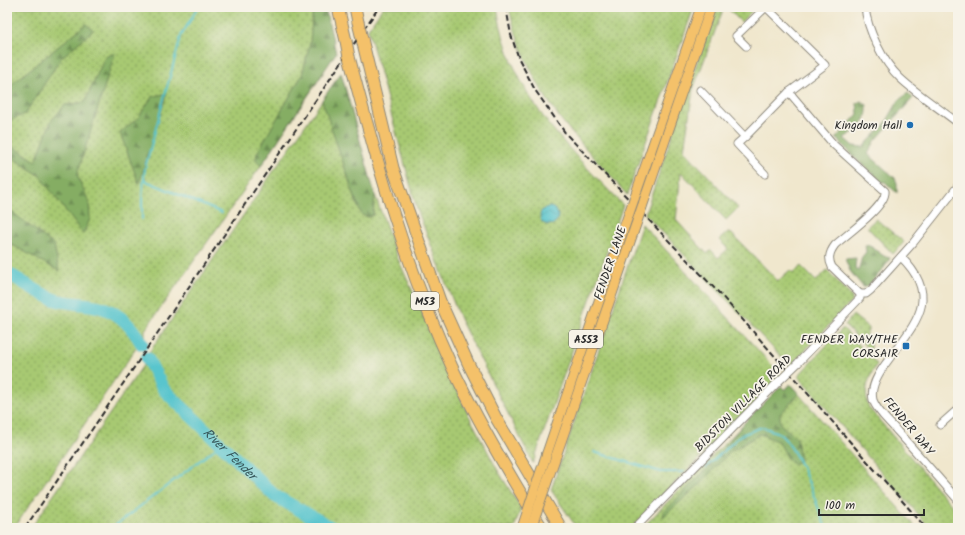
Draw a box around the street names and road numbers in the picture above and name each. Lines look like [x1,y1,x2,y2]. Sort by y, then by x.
street label: FENDER LANE [589,223,632,303]
road number: M53 [411,292,439,310]
road number: A553 [569,330,603,348]
street label: BIDSTON VILLAGE ROAD [690,350,797,456]
street label: FENDER WAY [878,393,940,461]

